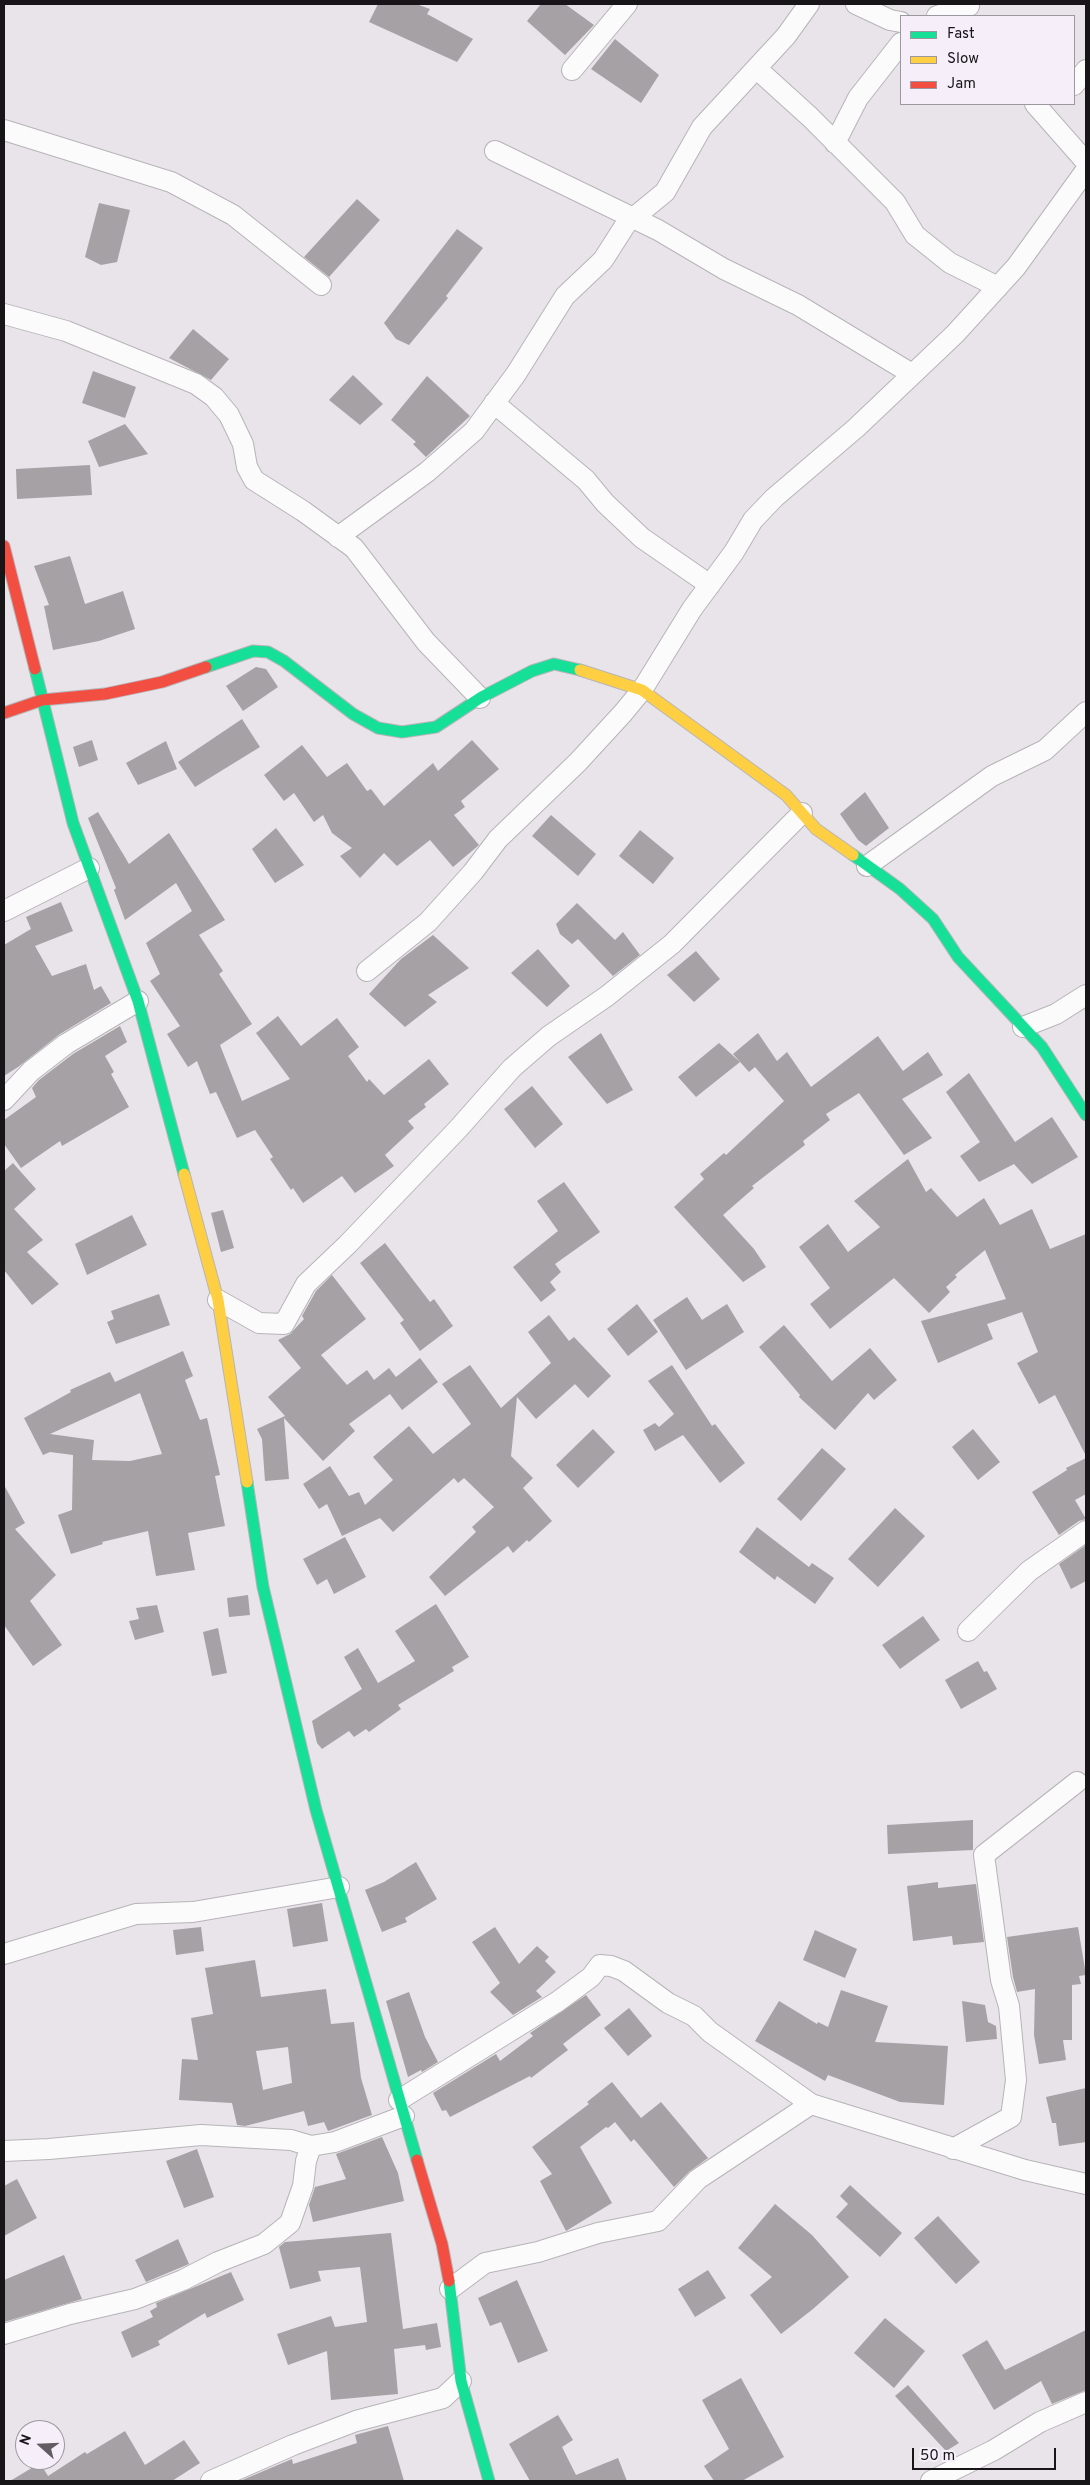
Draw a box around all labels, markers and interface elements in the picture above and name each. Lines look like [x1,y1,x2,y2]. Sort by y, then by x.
legend [900,15,1075,105]
text: Fast [947,25,975,44]
text: Slow [947,50,979,69]
text: Jam [947,75,976,94]
north arrow [15,2420,65,2470]
text: N [17,2432,36,2448]
scale bar [915,2438,1059,2470]
text: 50 m [920,2447,955,2466]

